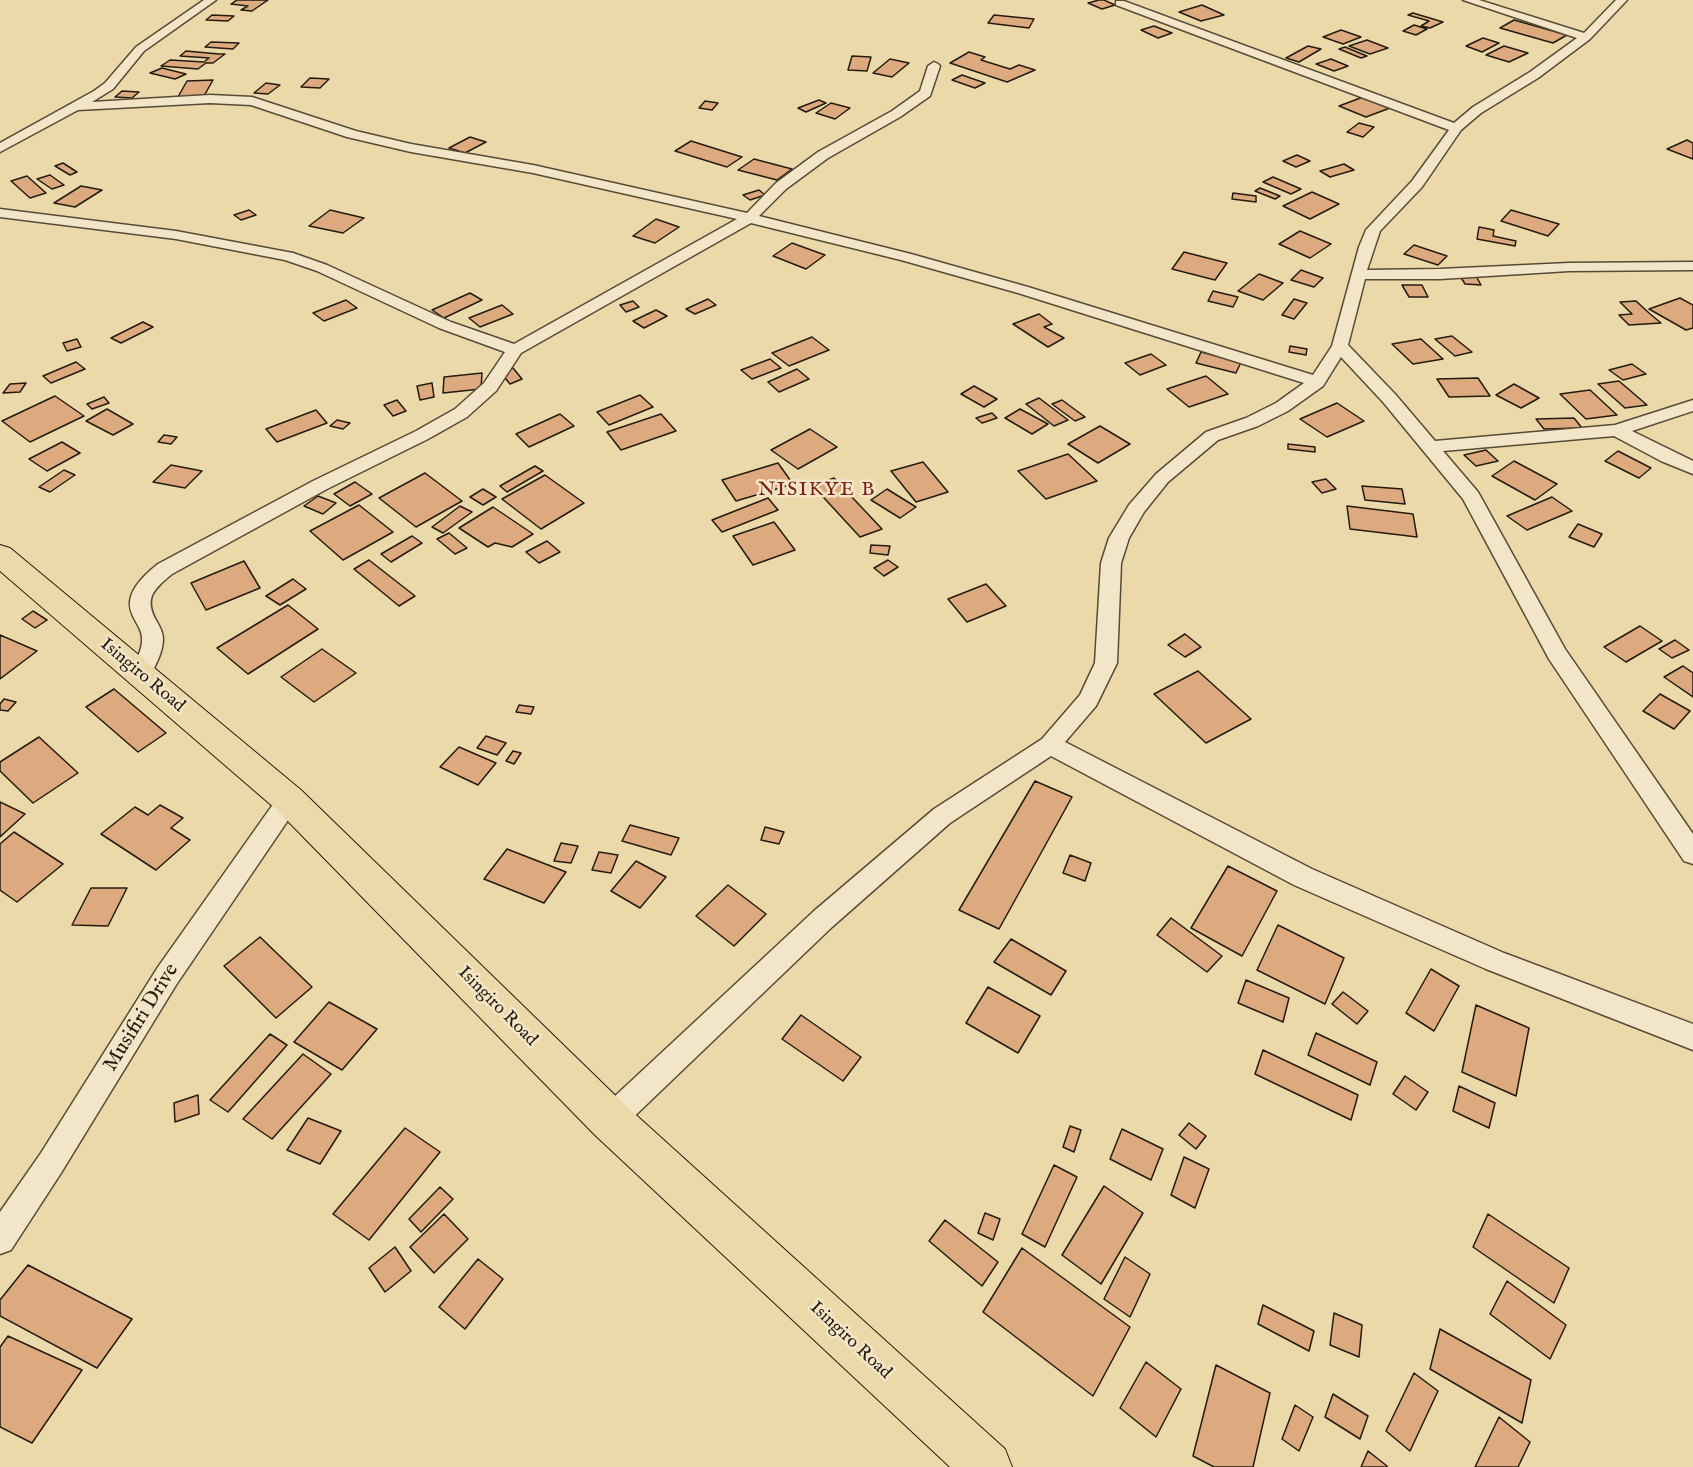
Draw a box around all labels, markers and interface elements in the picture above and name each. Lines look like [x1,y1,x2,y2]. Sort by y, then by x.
district label: NISIKYE B [758,479,876,503]
street label: Isingiro Road [95,634,189,718]
street label: Musifiri Drive [99,959,185,1077]
street label: Isingiro Road [453,963,541,1051]
street label: Isingiro Road [805,1298,895,1384]

